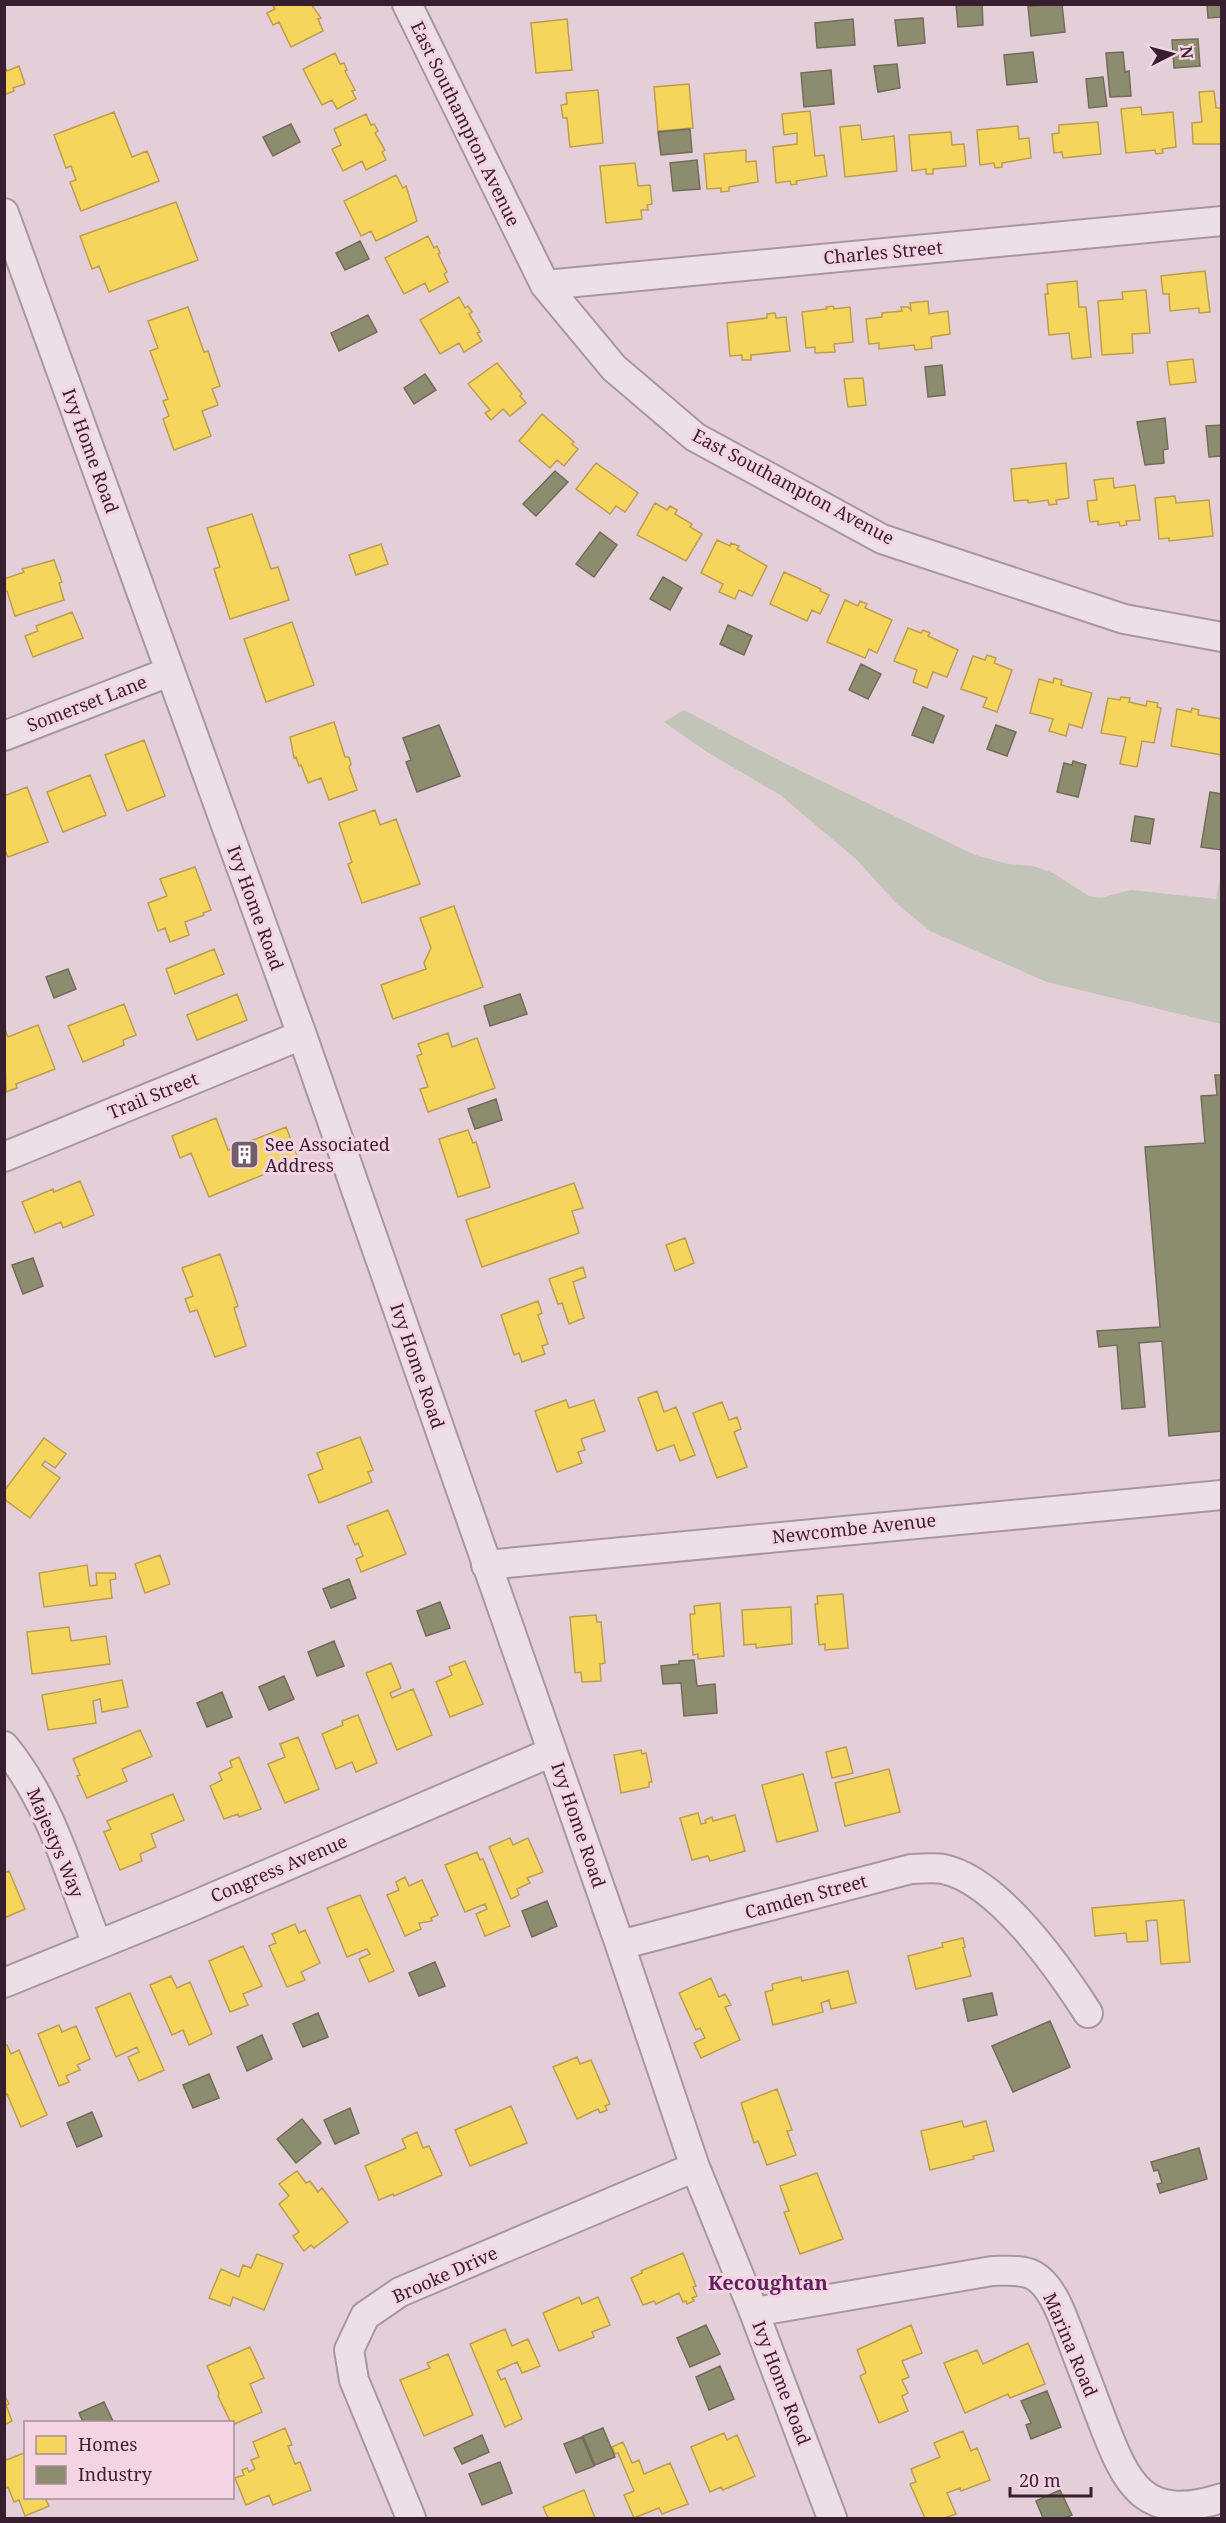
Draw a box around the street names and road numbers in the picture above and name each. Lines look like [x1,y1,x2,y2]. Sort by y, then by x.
street label: East Southampton Avenue [406,17,526,230]
street label: Charles Street [822,235,943,269]
street label: Ivy Home Road [57,385,125,516]
street label: East Southampton Avenue [688,423,899,550]
street label: Somerset Lane [23,669,150,737]
street label: Ivy Home Road [222,842,290,973]
street label: Trail Street [104,1066,201,1124]
street label: Ivy Home Road [385,1300,451,1432]
street label: Newcombe Avenue [771,1507,937,1549]
street label: Ivy Home Road [546,1759,612,1891]
street label: Majestys Way [22,1784,90,1902]
street label: Congress Avenue [207,1828,351,1908]
street label: Camden Street [742,1868,869,1924]
street label: Brooke Drive [388,2240,501,2308]
street label: Marina Road [1038,2289,1104,2400]
street label: Ivy Home Road [747,2317,817,2448]

